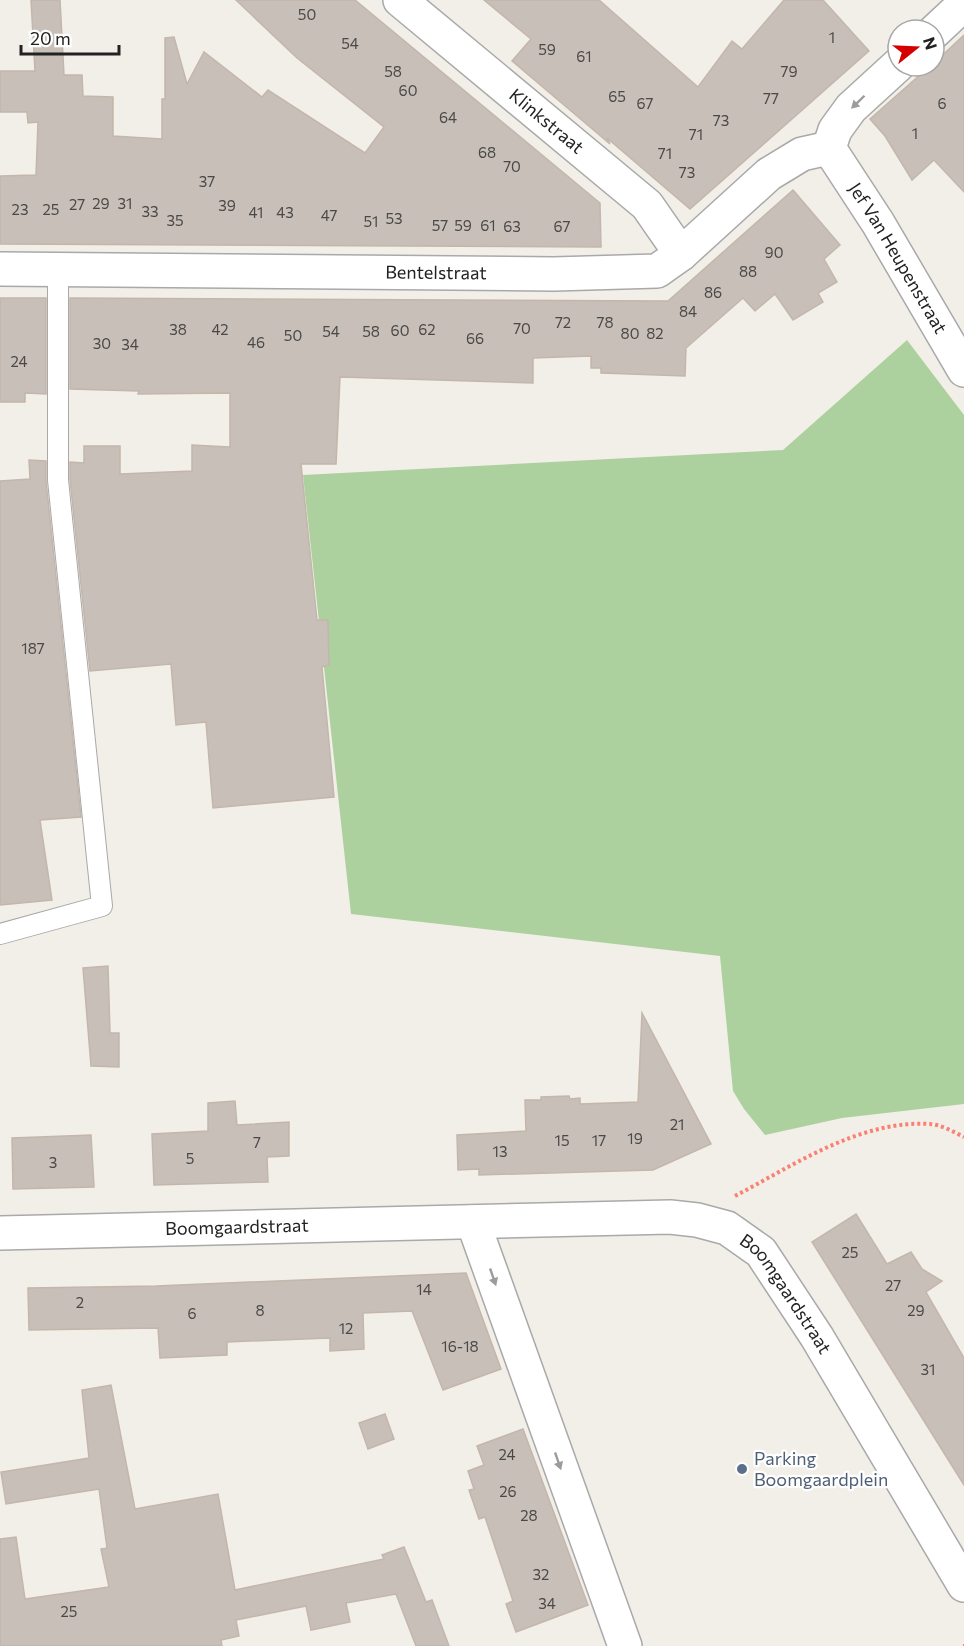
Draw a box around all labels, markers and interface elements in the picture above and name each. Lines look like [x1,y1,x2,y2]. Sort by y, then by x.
house number: 50 [298,5,316,23]
scale bar [21,18,118,56]
north arrow [886,18,946,78]
text: 20 m [30,27,71,49]
house number: 1 [829,28,835,46]
house number: 54 [341,34,359,52]
text: N [920,35,942,52]
house number: 59 [538,40,556,58]
house number: 61 [576,47,592,65]
house number: 58 [384,62,402,80]
house number: 79 [781,62,797,80]
house number: 60 [399,81,417,99]
street label: Klinkstraat [505,83,589,158]
house number: 65 [608,87,626,105]
house number: 77 [763,89,779,107]
house number: 67 [637,94,654,112]
house number: 6 [937,94,947,112]
one-way arrow [851,95,865,109]
house number: 64 [439,108,457,126]
house number: 73 [713,111,729,129]
house number: 1 [912,124,918,142]
house number: 71 [689,125,703,143]
house number: 68 [478,143,496,161]
house number: 71 [658,144,672,162]
house number: 70 [503,157,521,175]
house number: 73 [679,163,695,181]
house number: 37 [199,172,215,190]
street label: Jef Van Heupenstraat [845,178,952,337]
house number: 29 [92,194,110,212]
house number: 31 [118,194,132,212]
house number: 27 [69,195,85,213]
house number: 39 [218,196,236,214]
house number: 23 [12,200,28,218]
house number: 25 [43,200,59,218]
house number: 33 [141,202,159,220]
house number: 41 [249,203,263,221]
house number: 43 [276,203,294,221]
house number: 47 [321,206,337,224]
house number: 53 [385,209,403,227]
house number: 35 [166,211,184,229]
house number: 51 [363,212,379,230]
house number: 57 [432,216,448,234]
house number: 59 [454,216,472,234]
house number: 61 [480,216,496,234]
house number: 63 [503,217,521,235]
house number: 67 [554,217,571,235]
house number: 90 [765,243,783,261]
street label: Bentelstraat [385,260,487,283]
house number: 88 [739,262,757,280]
house number: 86 [704,283,722,301]
house number: 84 [679,302,697,320]
house number: 72 [555,313,571,331]
house number: 78 [597,313,613,331]
house number: 70 [513,319,531,337]
house number: 38 [169,320,187,338]
house number: 42 [211,320,229,338]
house number: 62 [418,320,436,338]
house number: 60 [391,321,409,339]
house number: 54 [322,322,340,340]
house number: 58 [362,322,380,340]
house number: 80 [621,324,639,342]
house number: 82 [646,324,664,342]
house number: 50 [284,326,302,344]
house number: 66 [466,329,484,347]
house number: 46 [247,333,265,351]
house number: 30 [93,334,111,352]
house number: 34 [121,335,139,353]
house number: 24 [10,352,28,370]
house number: 187 [21,639,45,657]
house number: 21 [670,1115,684,1133]
house number: 19 [627,1129,643,1147]
house number: 15 [554,1131,570,1149]
house number: 17 [592,1131,606,1149]
house number: 7 [253,1133,261,1151]
house number: 13 [493,1142,507,1160]
house number: 5 [186,1149,194,1167]
house number: 3 [49,1153,57,1171]
street label: Boomgaardstraat [165,1214,309,1239]
street label: Boomgaardstraat [736,1229,836,1358]
house number: 25 [842,1243,858,1261]
one-way arrow [488,1268,498,1286]
house number: 27 [885,1276,901,1294]
house number: 14 [416,1280,432,1298]
house number: 2 [76,1293,84,1311]
house number: 8 [255,1301,265,1319]
house number: 29 [907,1301,925,1319]
house number: 6 [187,1304,197,1322]
house number: 12 [339,1319,353,1337]
house number: 16-18 [441,1337,479,1355]
house number: 31 [921,1360,935,1378]
house number: 24 [498,1445,516,1463]
place label: Parking Boomgaardplein [754,1447,888,1490]
one-way arrow [553,1452,563,1470]
marker: Parking Boomgaardplein [735,1462,749,1476]
house number: 26 [499,1482,517,1500]
house number: 28 [520,1506,538,1524]
house number: 32 [533,1565,549,1583]
house number: 34 [538,1594,556,1612]
house number: 25 [61,1602,77,1620]

